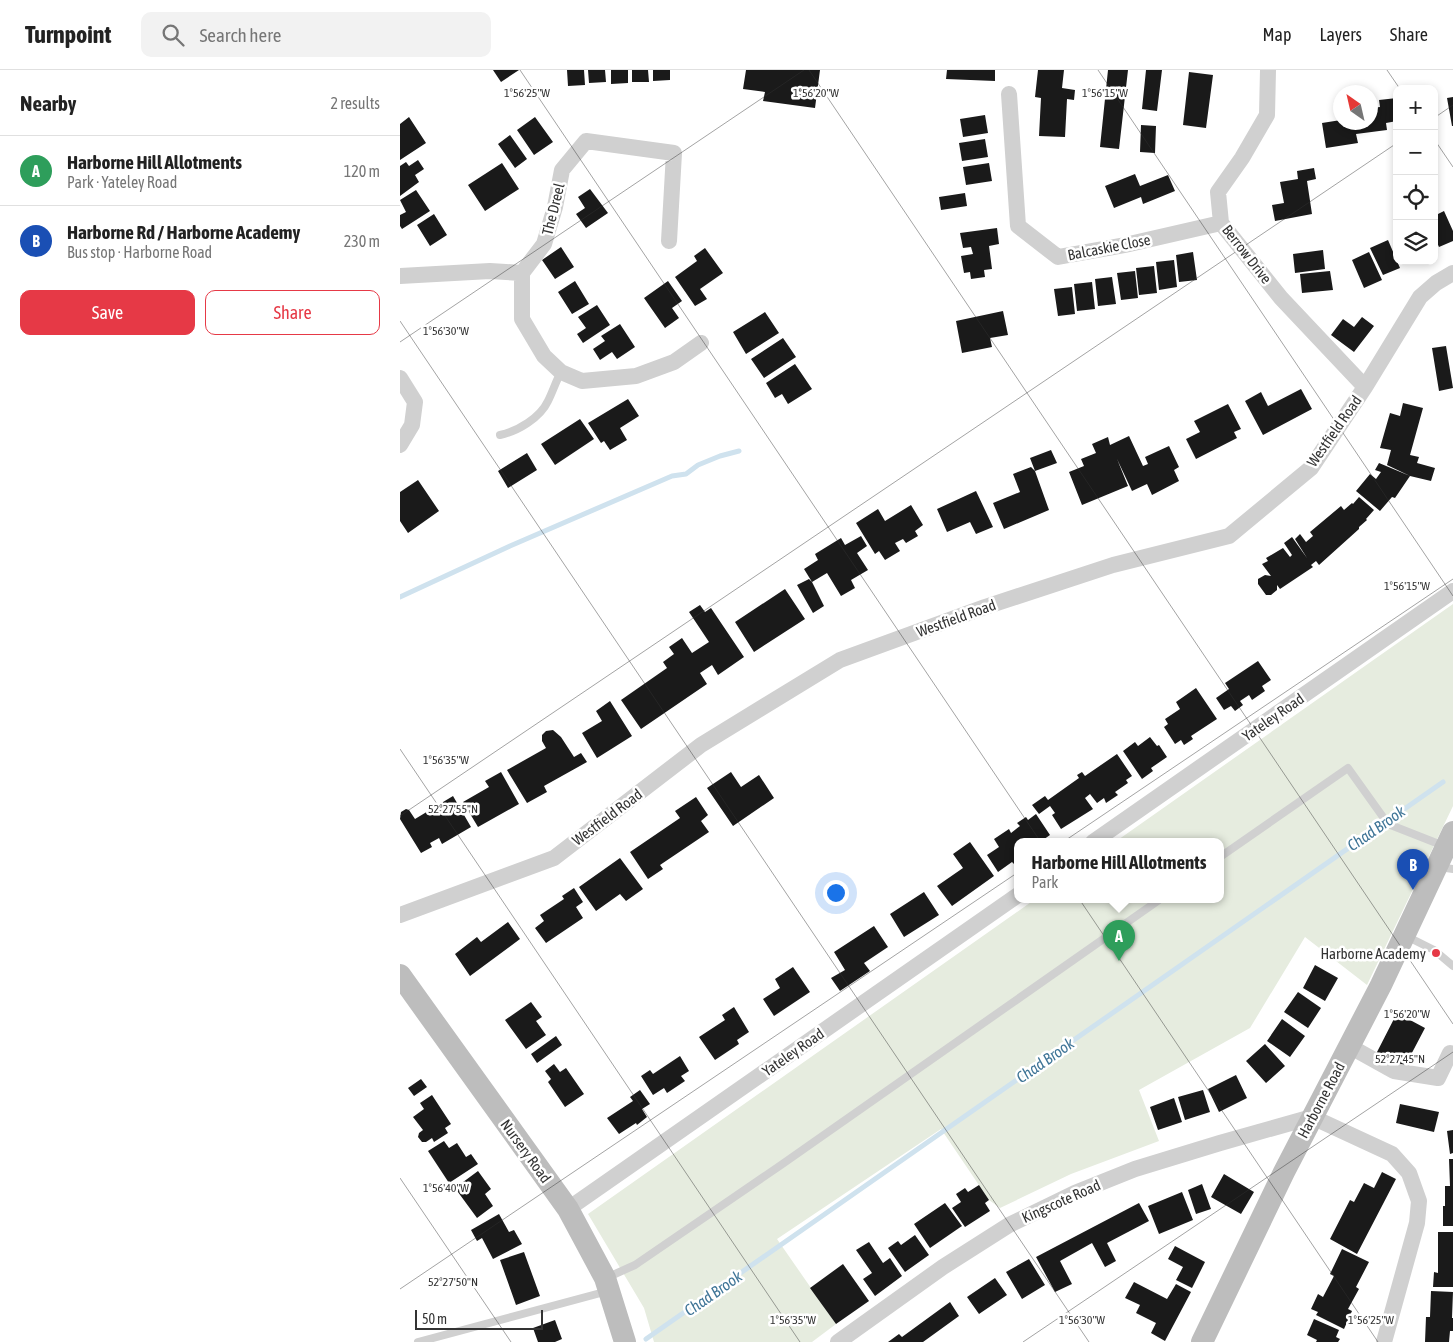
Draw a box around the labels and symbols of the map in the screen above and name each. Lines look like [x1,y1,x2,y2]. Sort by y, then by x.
north arrow [1333,85,1378,130]
text: 1°56'25"W [504,86,550,100]
text: 1°56'20"W [793,86,839,100]
text: 1°56'15"W [1082,86,1128,100]
street label: The Dreel [538,181,568,237]
street label: Berrow Drive [1219,221,1275,287]
street label: Balcaskie Close [1066,231,1152,263]
text: 1°56'30"W [423,324,469,338]
street label: Westfield Road [1303,392,1365,470]
text: 1°56'15"W [1384,579,1430,593]
street label: Westfield Road [914,596,998,640]
street label: Yateley Road [1239,690,1307,744]
text: 1°56'35"W [423,753,469,767]
street label: Westfield Road [569,785,645,849]
water label: Chad Brook [1344,801,1409,854]
text: 52°27'55"N [428,802,478,816]
pin: B [1397,849,1429,890]
your location [823,880,849,906]
pin: A [1103,920,1135,961]
place label: Harborne Academy [1320,945,1426,962]
marker: Harborne Academy [1430,947,1442,959]
text: 1°56'20"W [1384,1007,1430,1021]
street label: Yateley Road [759,1025,827,1079]
water label: Chad Brook [1013,1033,1078,1086]
text: 52°27'45"N [1375,1052,1425,1066]
street label: Harborne Road [1294,1059,1348,1141]
street label: Nursery Road [497,1116,555,1186]
street label: Kingscote Road [1019,1176,1103,1226]
text: 1°56'40"W [423,1181,469,1195]
water label: Chad Brook [681,1266,746,1319]
text: 52°27'50"N [428,1275,478,1289]
scale bar [415,1307,542,1330]
text: 1°56'35"W [770,1313,816,1327]
text: 1°56'30"W [1059,1313,1105,1327]
text: 1°56'25"W [1348,1313,1394,1327]

